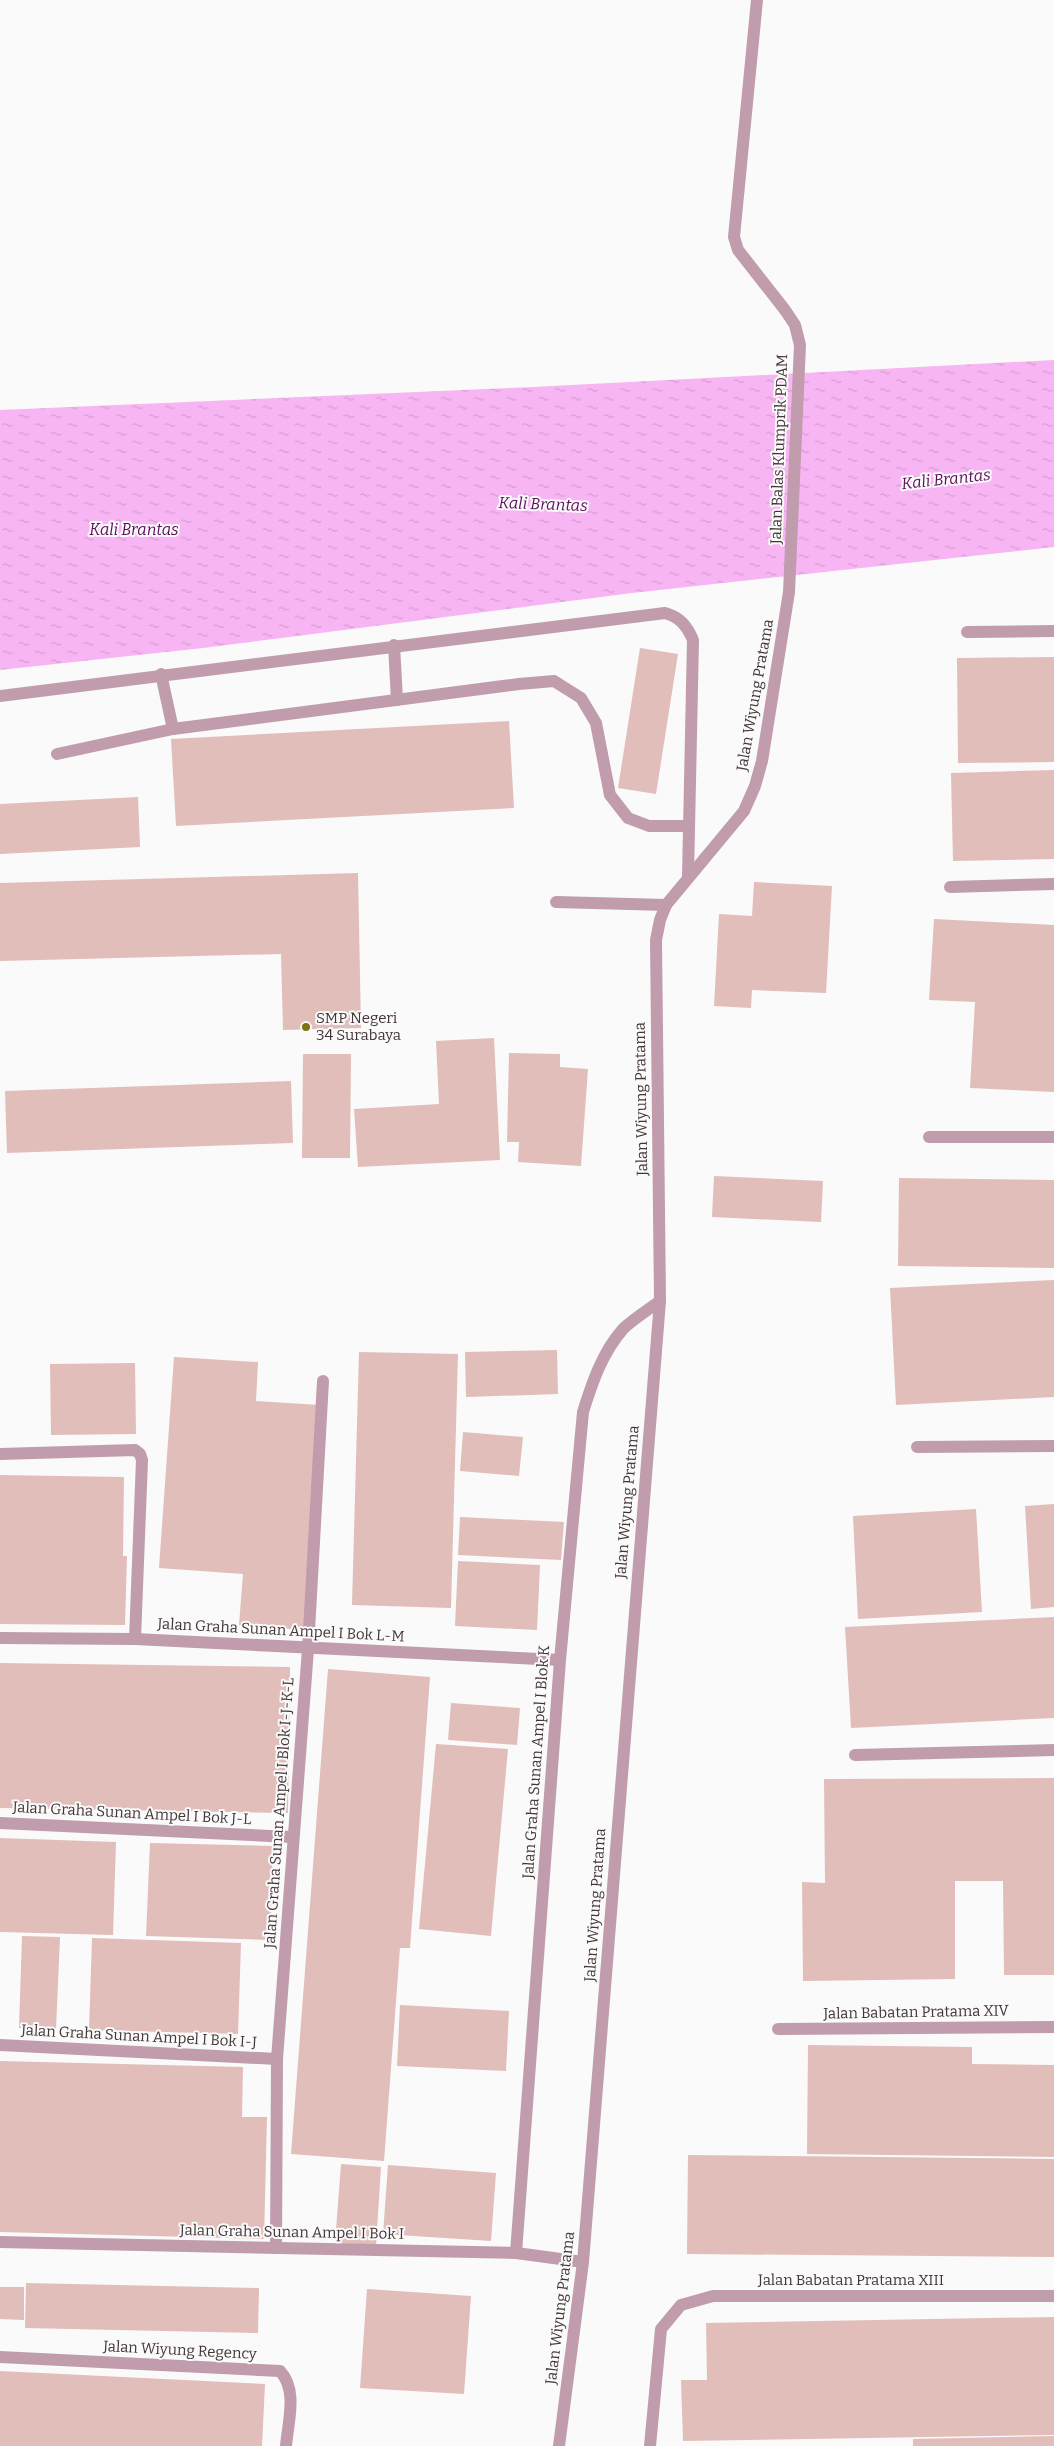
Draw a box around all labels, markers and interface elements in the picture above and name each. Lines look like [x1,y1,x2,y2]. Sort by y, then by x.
street label: Jalan Balas Klumprik PDAM [767,354,791,545]
water label: Kali Brantas [901,465,992,493]
water label: Kali Brantas [498,493,588,515]
water label: Kali Brantas [89,520,179,539]
street label: Jalan Wiyung Pratama [733,618,777,773]
place label: SMP Negeri 34 Surabaya [316,1009,401,1044]
marker: SMP Negeri 34 Surabaya [300,1021,312,1033]
street label: Jalan Wiyung Pratama [631,1022,651,1177]
street label: Jalan Wiyung Pratama [611,1425,643,1580]
street label: Jalan Graha Sunan Ampel I Bok L-M [156,1614,405,1645]
street label: Jalan Graha Sunan Ampel I Blok K [519,1644,553,1880]
street label: Jalan Graha Sunan Ampel I Blok I-J-K-L [260,1677,297,1950]
street label: Jalan Graha Sunan Ampel I Bok J-L [11,1798,252,1828]
street label: Jalan Wiyung Pratama [581,1828,609,1983]
street label: Jalan Babatan Pratama XIV [822,2001,1009,2023]
street label: Jalan Graha Sunan Ampel I Bok I-J [20,2021,257,2051]
street label: Jalan Graha Sunan Ampel I Bok I [179,2221,404,2243]
street label: Jalan Wiyung Pratama [542,2231,578,2386]
street label: Jalan Babatan Pratama XIII [757,2271,944,2289]
street label: Jalan Wiyung Regency [102,2337,257,2363]

